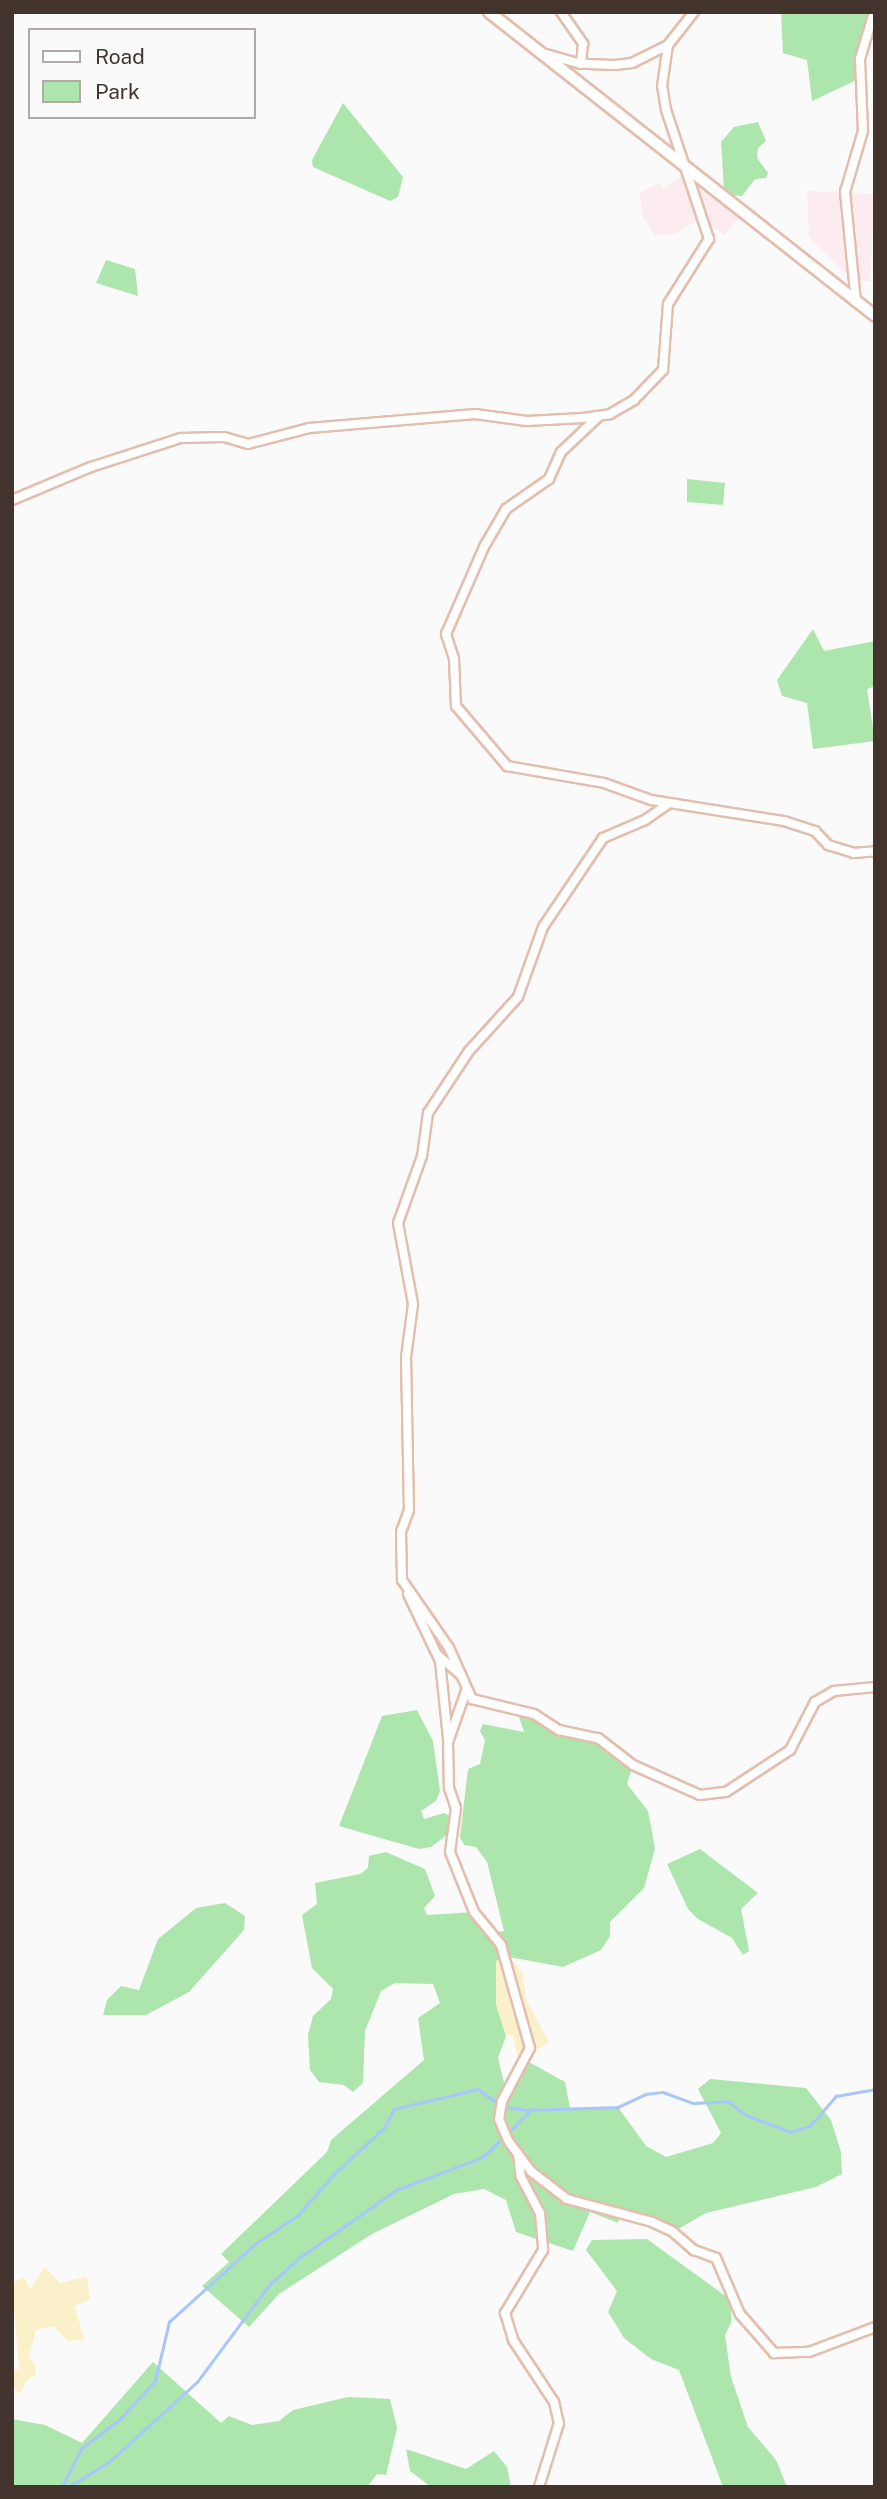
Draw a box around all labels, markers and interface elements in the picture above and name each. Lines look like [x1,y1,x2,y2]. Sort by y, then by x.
legend [28,28,256,119]
text: Road [95,44,145,69]
text: Park [95,79,140,104]

